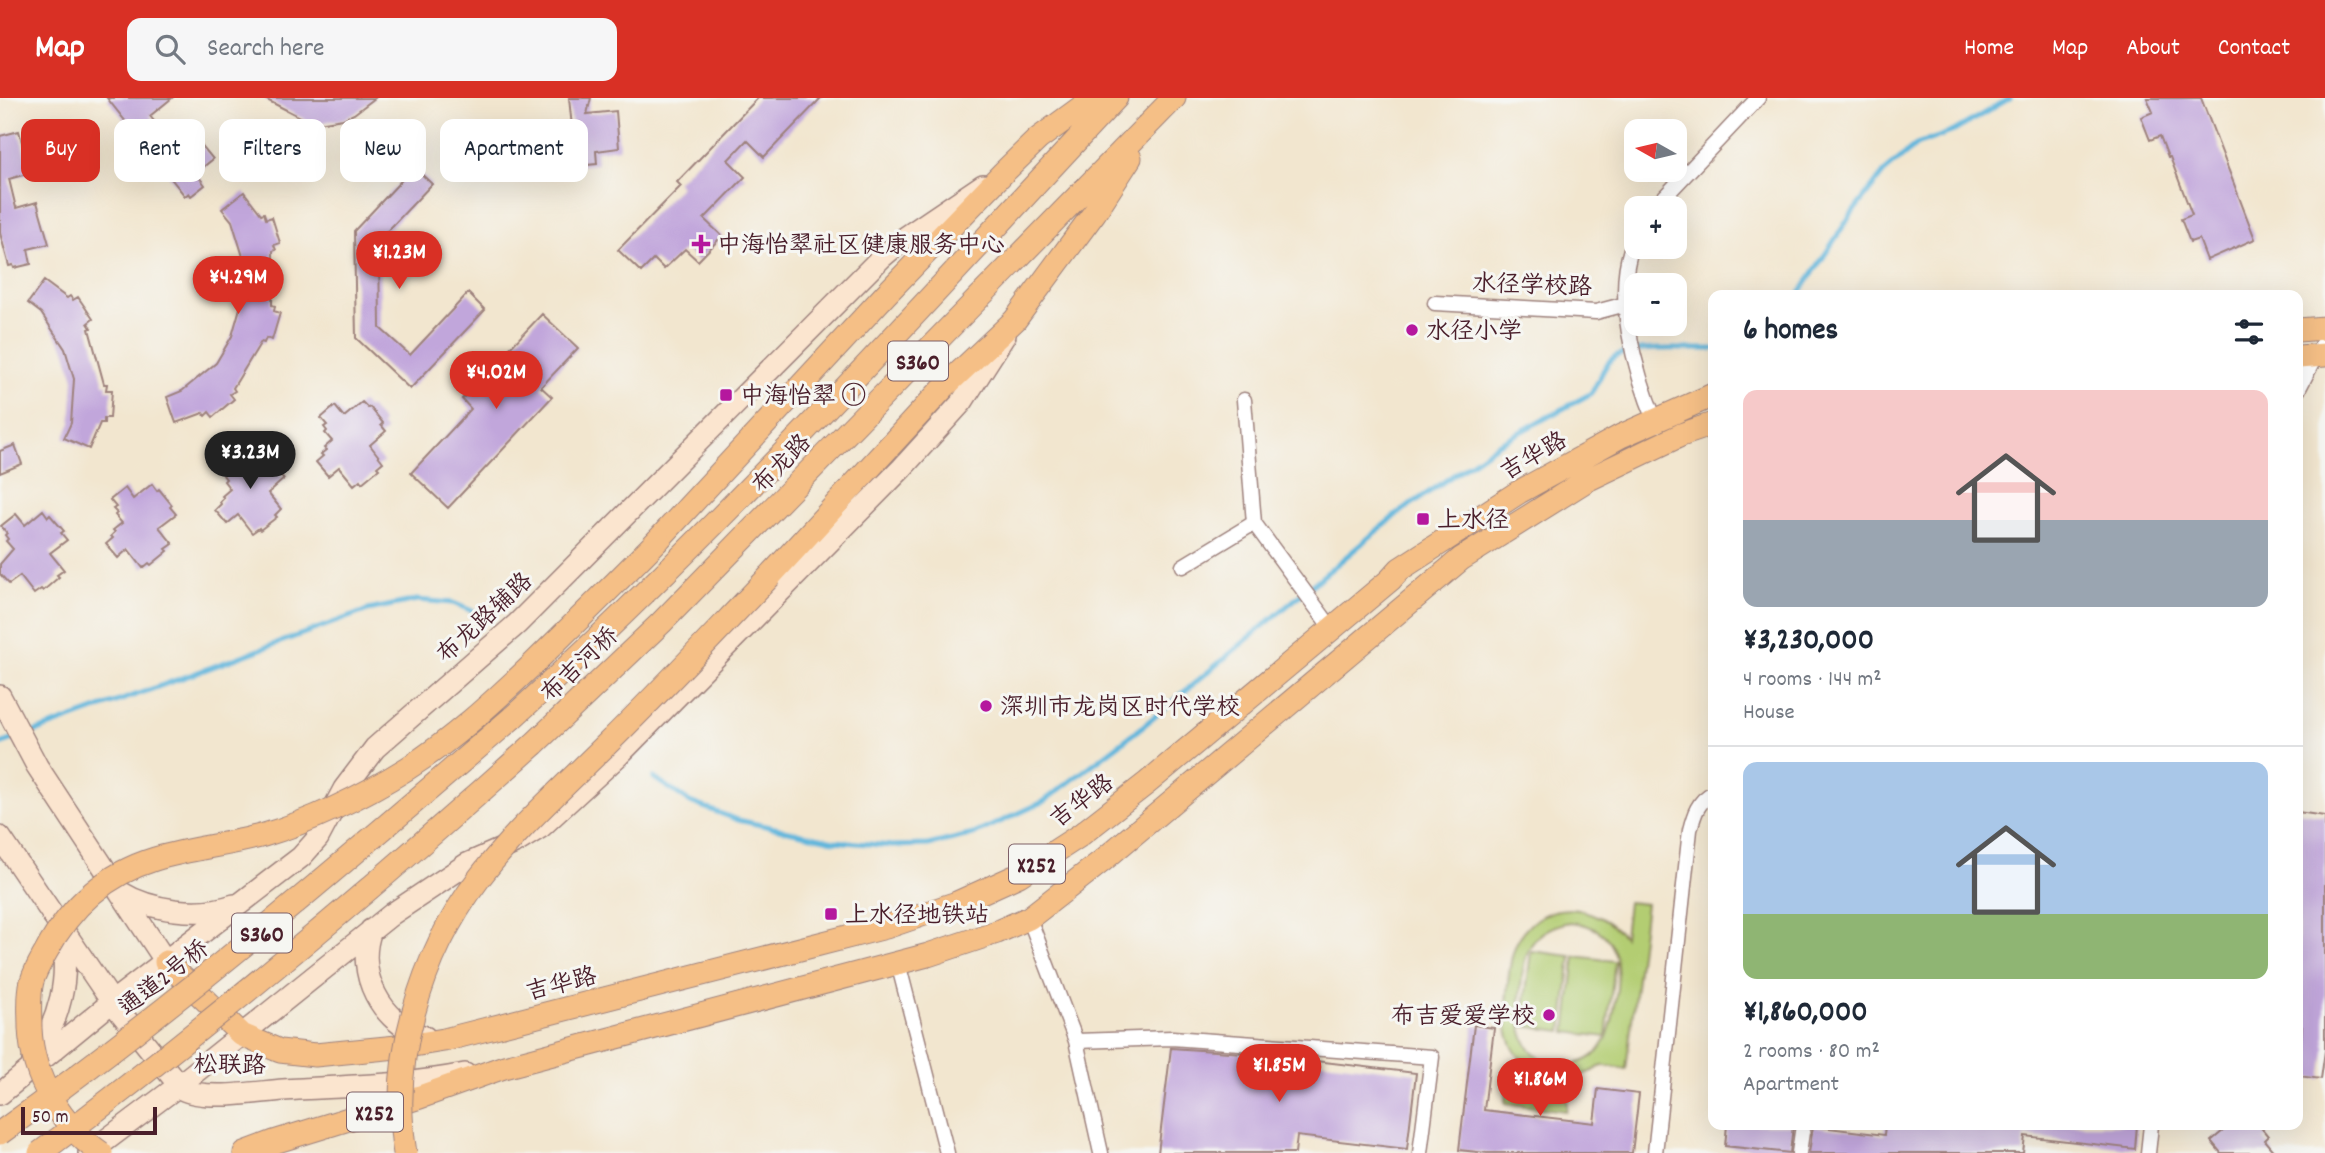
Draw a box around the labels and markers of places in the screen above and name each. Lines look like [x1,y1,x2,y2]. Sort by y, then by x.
place label: 中海怡翠社区健康服务中心 [717,230,1005,264]
pin: ¥1.23M [342,232,456,291]
marker: 中海怡翠社区健康服务中心 [691,234,711,254]
pin: ¥4.29M [181,256,295,316]
place label: 水径小学 [1426,316,1522,350]
marker: 水径小学 [1404,322,1420,338]
pin: ¥4.02M [439,352,553,411]
place label: 中海怡翠 ① [740,381,866,415]
marker: 中海怡翠 ① [718,387,734,403]
pin: ¥3.23M [193,432,307,491]
place label: 上水径 [1437,505,1509,539]
marker: 上水径 [1415,511,1431,527]
place label: 深圳市龙岗区时代学校 [1000,692,1240,726]
marker: 深圳市龙岗区时代学校 [978,698,994,714]
place label: 上水径地铁站 [845,900,989,934]
marker: 上水径地铁站 [823,906,839,922]
place label: 布吉爱爱学校 [1391,1001,1535,1035]
marker: 布吉爱爱学校 [1541,1007,1557,1023]
pin: ¥1.85M [1222,1044,1336,1104]
pin: ¥1.86M [1483,1058,1597,1118]

